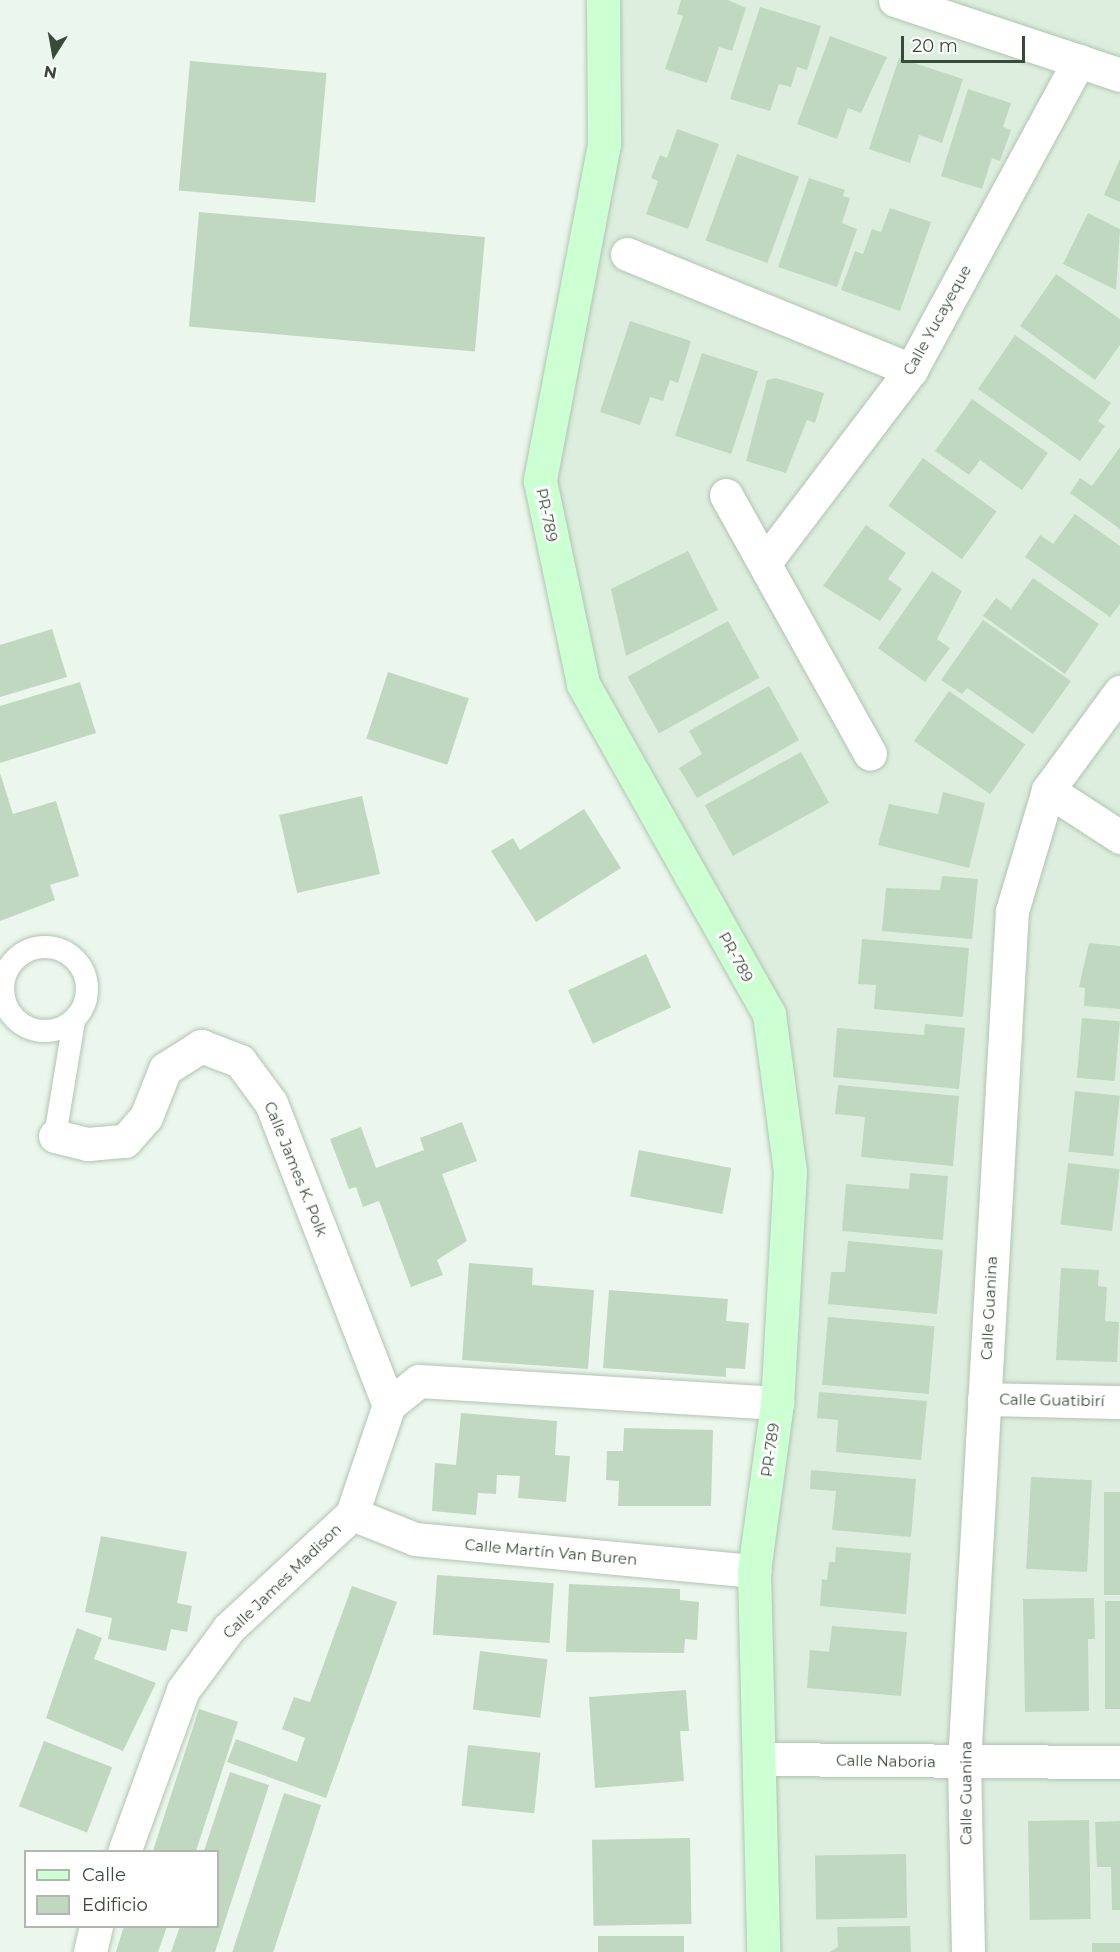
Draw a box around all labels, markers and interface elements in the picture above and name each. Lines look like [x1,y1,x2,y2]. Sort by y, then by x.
north arrow [24,24,84,84]
scale bar [904,24,1028,62]
text: 20 m [912,35,958,57]
text: N [42,62,59,83]
street label: Calle Yucayeque [899,262,975,378]
street label: PR-789 [533,487,561,543]
street label: PR-789 [715,929,757,985]
street label: Calle James K. Polk [261,1099,331,1239]
street label: Calle Guanina [977,1256,1001,1360]
street label: Calle Guatibirí [999,1390,1105,1410]
street label: PR-789 [757,1422,783,1478]
street label: Calle James Madison [219,1520,345,1642]
street label: Calle Martín Van Buren [464,1535,638,1569]
street label: Calle Guanina [957,1741,975,1845]
street label: Calle Naboria [836,1751,936,1771]
legend [24,1850,219,1928]
text: Calle [82,1864,126,1886]
text: Edificio [82,1894,148,1916]

